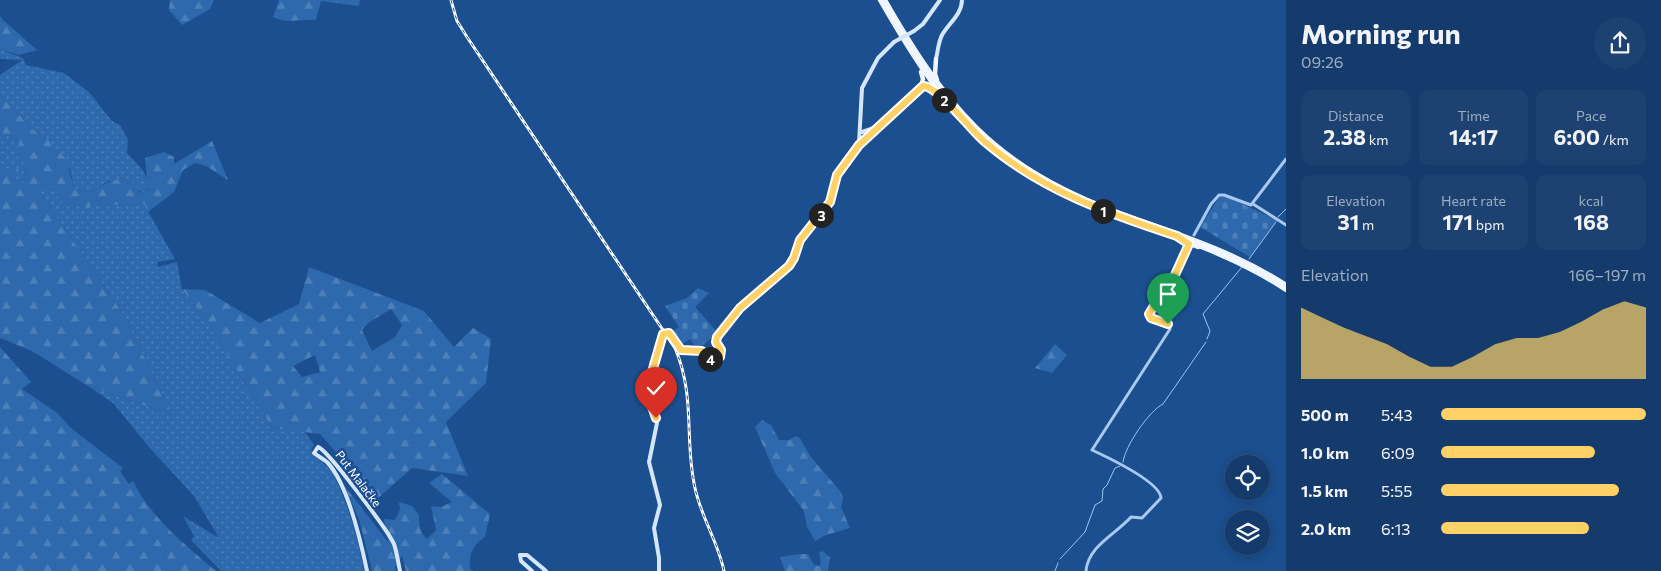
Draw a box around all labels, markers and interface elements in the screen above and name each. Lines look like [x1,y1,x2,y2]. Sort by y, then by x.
text: Morning run [1301,16,1461,50]
button: share [1594,17,1646,69]
text: 09:26 [1301,52,1343,71]
pin: 2 [932,88,956,112]
text: 2 [941,92,948,109]
text: Distance [1328,107,1384,124]
text: Time [1457,107,1490,124]
text: Pace [1576,107,1606,124]
text: 2.38 [1323,124,1366,149]
text: 14:17 [1449,124,1498,149]
text: 6:00 [1554,124,1600,149]
text: km [1366,131,1388,148]
text: /km [1600,131,1629,148]
text: Elevation [1326,192,1385,209]
text: Heart rate [1441,192,1506,209]
text: kcal [1579,192,1604,209]
pin: 1 [1090,198,1116,224]
pin: 3 [808,202,834,228]
text: 1 [1100,203,1107,220]
text: 3 [817,207,826,224]
text: 31 [1338,209,1359,234]
text: 171 [1442,209,1473,234]
text: 168 [1573,209,1609,234]
text: m [1359,216,1374,233]
text: bpm [1473,216,1505,233]
text: Elevation [1301,265,1369,284]
text: 166–197 m [1568,265,1646,284]
pin [1147,273,1189,324]
icon: arrive [1154,280,1182,308]
pin: 4 [698,346,722,372]
text: 4 [706,351,715,368]
pin [635,367,677,418]
icon: check [642,374,670,402]
text: 500 m [1301,405,1349,424]
text: 5:43 [1381,405,1413,424]
text: 1.0 km [1301,443,1349,462]
text: 6:09 [1381,443,1415,462]
street label: Put Malačke [333,447,385,509]
map controls [1225,455,1270,555]
button: locate [1225,455,1270,500]
text: 1.5 km [1301,481,1348,500]
text: 5:55 [1381,481,1412,500]
button: layers [1225,510,1270,555]
text: 2.0 km [1301,519,1351,538]
text: 6:13 [1381,519,1410,538]

